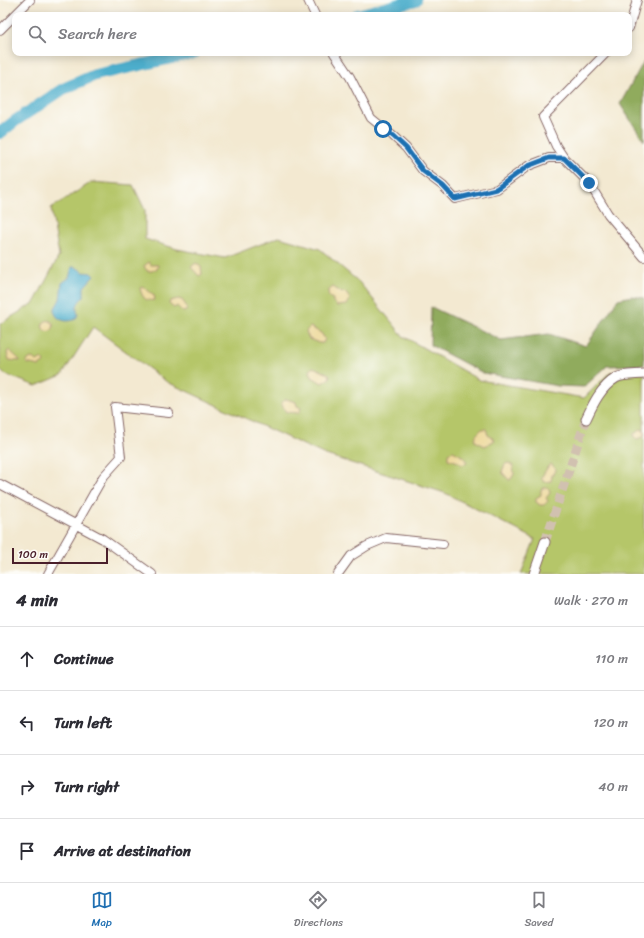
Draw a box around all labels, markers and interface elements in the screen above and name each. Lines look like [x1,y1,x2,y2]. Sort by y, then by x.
search box [12,12,632,56]
text: Search here [58,21,137,47]
icon: search [26,23,48,45]
route start [374,120,392,138]
route end [580,174,598,192]
text: 100 m [18,545,48,564]
scale bar [12,546,108,565]
text: 4 min [16,585,58,615]
text: Walk · 270 m [554,589,628,612]
text: Continue [54,646,114,672]
text: 110 m [595,647,628,670]
icon: ahead [16,648,38,670]
text: Turn left [54,710,112,736]
text: 120 m [593,711,628,734]
icon: left [16,712,38,734]
text: Turn right [54,774,119,800]
text: 40 m [598,775,628,798]
icon: right [16,776,38,798]
text: Arrive at destination [54,838,191,864]
icon: arrive [16,840,38,862]
tab: Map [91,889,113,932]
tab: Directions [294,889,343,932]
tab: Saved [524,889,553,932]

